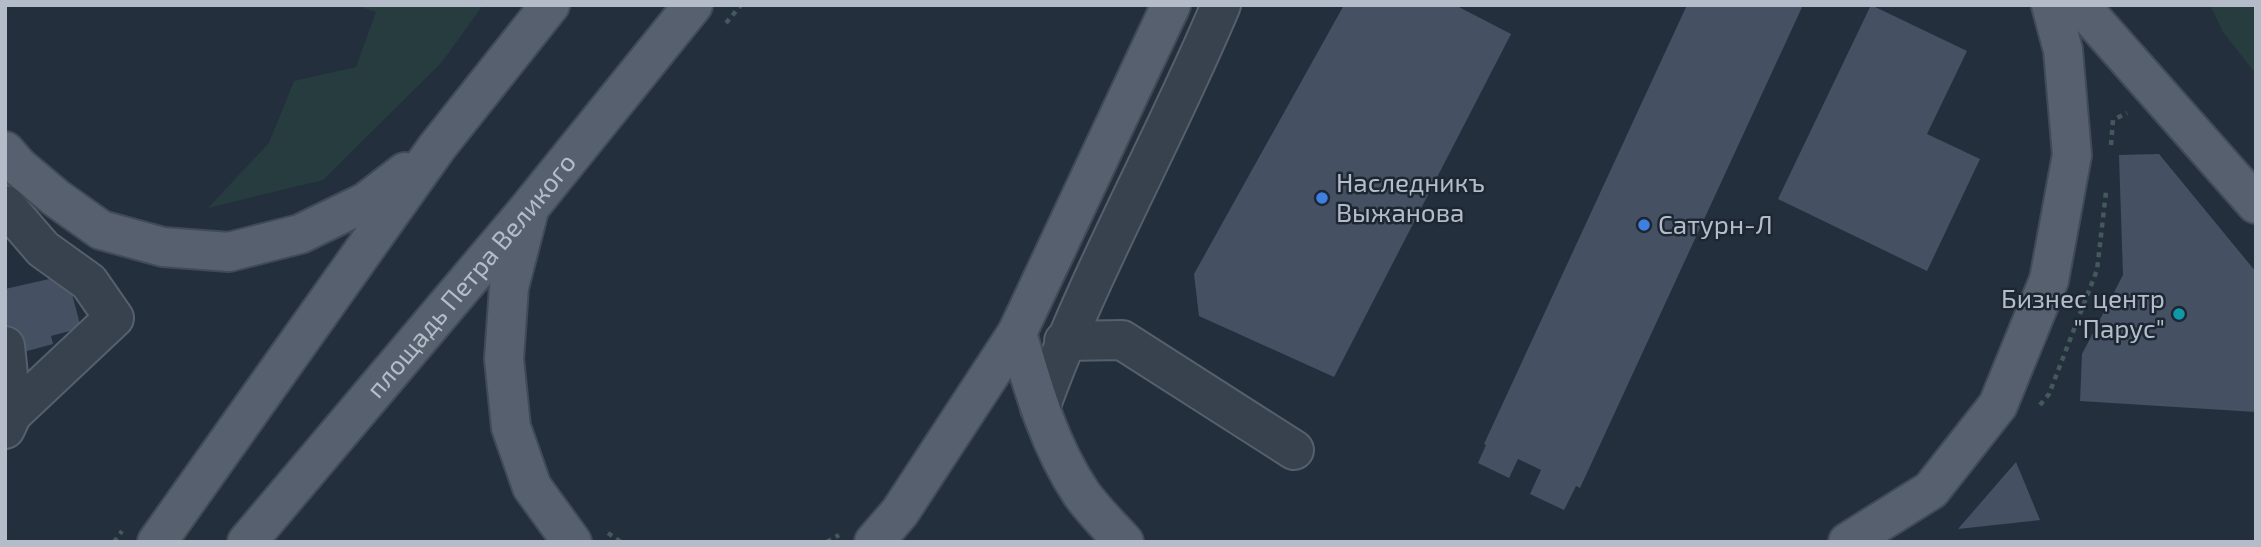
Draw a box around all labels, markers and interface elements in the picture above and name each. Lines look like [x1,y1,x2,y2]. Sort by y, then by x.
street label: площадь Петра Великого [359,146,581,403]
place label: Наследникъ Выжанова [1336,166,1485,227]
marker: Наследникъ Выжанова [1314,190,1330,206]
place label: Сатурн-Л [1658,208,1773,240]
marker: Сатурн-Л [1636,217,1652,233]
place label: Бизнес центр "Парус" [2001,282,2165,344]
marker: Бизнес центр "Парус" [2171,306,2187,322]

